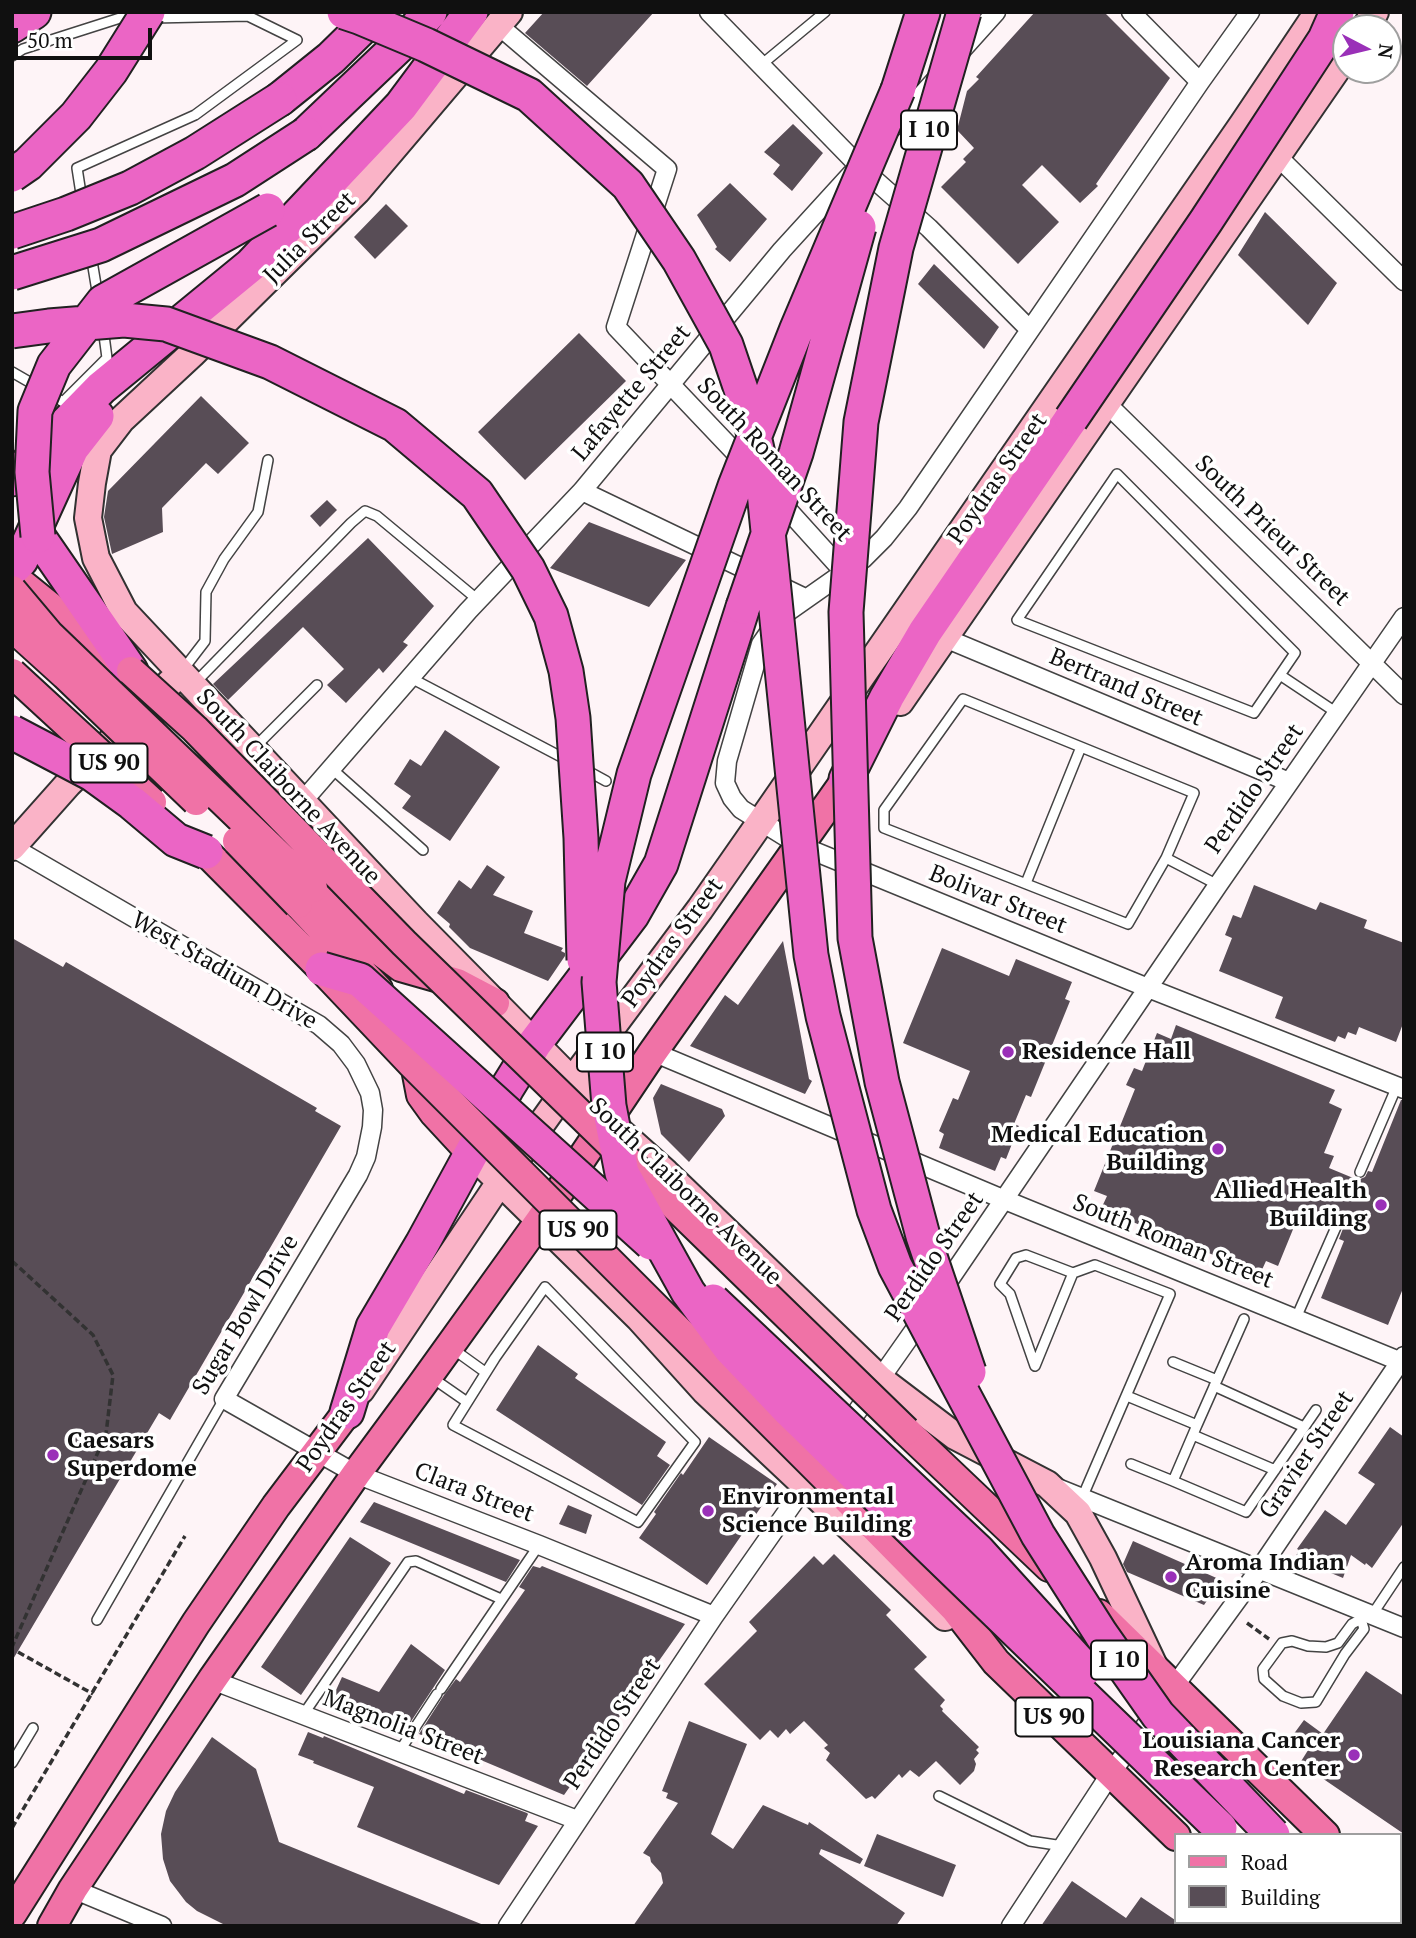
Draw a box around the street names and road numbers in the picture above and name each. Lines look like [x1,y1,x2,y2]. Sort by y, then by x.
road number: I 10 [901,111,957,150]
street label: Julia Street [258,186,362,290]
street label: Lafayette Street [567,319,697,467]
street label: South Roman Street [691,372,857,548]
street label: Poydras Street [942,408,1054,550]
street label: South Prieur Street [1188,450,1356,612]
street label: Bertrand Street [1045,643,1207,733]
street label: South Claiborne Avenue [190,683,386,891]
street label: Perdido Street [1200,719,1310,859]
road number: US 90 [70,744,148,782]
street label: Bolivar Street [925,859,1071,941]
street label: Poydras Street [616,872,730,1014]
street label: West Stadium Drive [126,906,322,1036]
road number: I 10 [577,1032,633,1072]
street label: South Claiborne Avenue [583,1092,787,1292]
street label: Perdido Street [880,1187,990,1327]
street label: South Roman Street [1068,1189,1278,1295]
road number: US 90 [540,1210,616,1250]
street label: Sugar Bowl Drive [187,1230,305,1400]
street label: Poydras Street [291,1336,403,1478]
street label: Gravier Street [1254,1385,1360,1525]
street label: Clara Street [410,1457,538,1529]
road number: I 10 [1091,1640,1147,1680]
street label: Perdido Street [559,1653,667,1795]
street label: Magnolia Street [319,1684,487,1772]
road number: US 90 [1016,1698,1092,1736]

